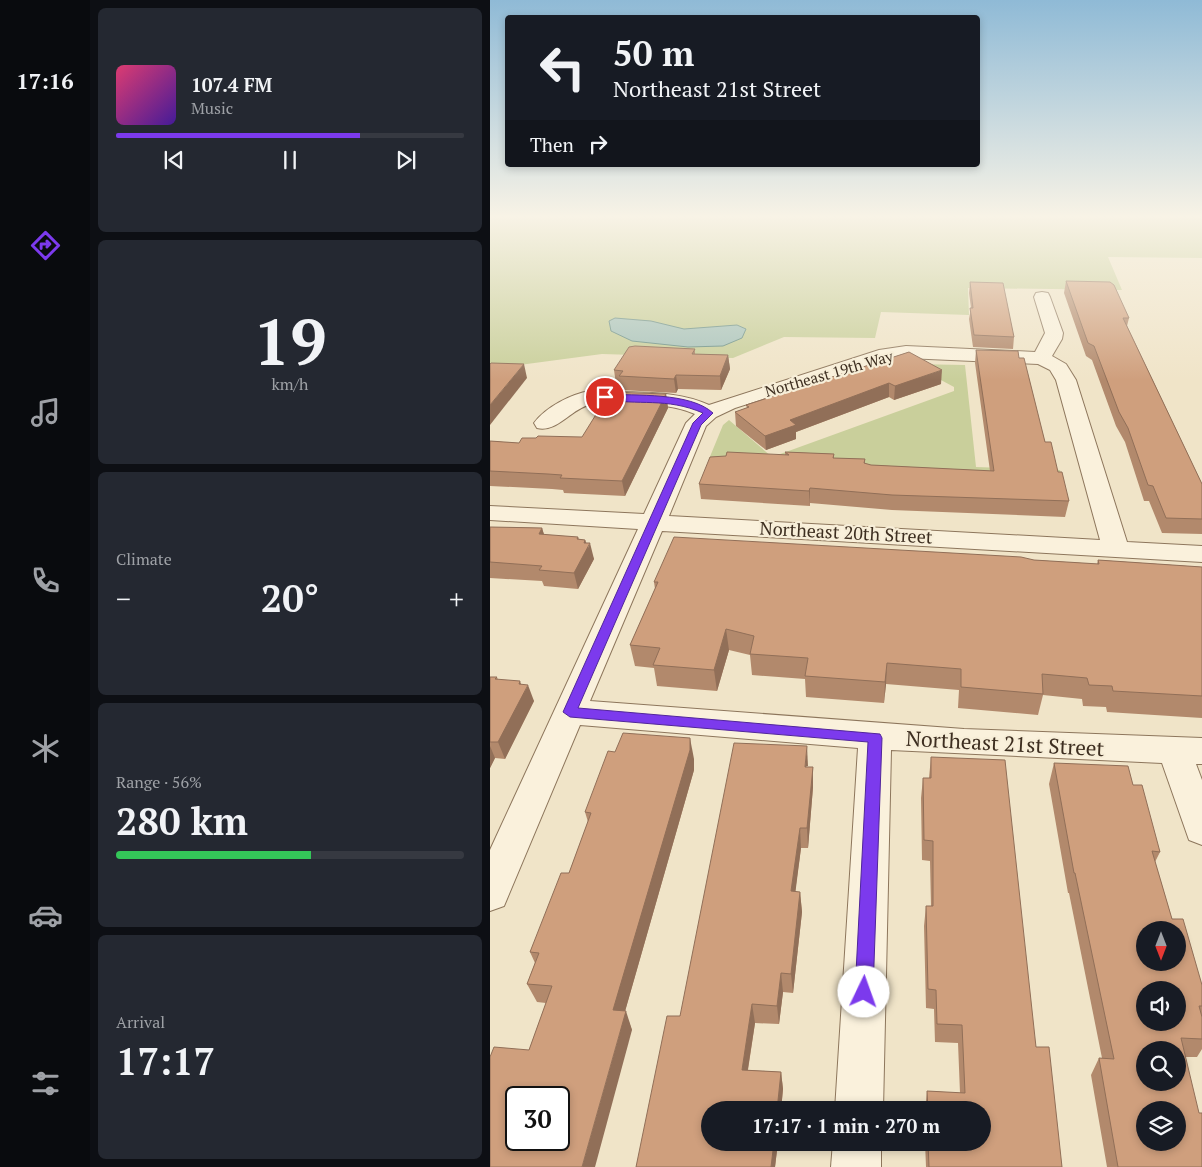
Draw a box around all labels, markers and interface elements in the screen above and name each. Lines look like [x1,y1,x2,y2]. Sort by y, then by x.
text: 50 m [613,30,694,76]
icon: left [530,35,595,100]
text: 17:16 [16,66,74,95]
text: 107.4 FM [191,72,272,97]
text: Northeast 21st Street [613,74,821,103]
text: Music [191,97,233,119]
icon: right [584,130,612,158]
text: Then [530,132,574,157]
icon: previous [160,146,188,174]
icon: pause [276,146,304,174]
icon: next [392,146,420,174]
icon: directions [28,228,63,263]
text: 19 [253,297,327,384]
street label: Northeast 19th Way [762,345,896,401]
text: km/h [272,373,308,395]
pin [584,376,626,418]
icon: arrive [591,383,619,411]
icon: music [28,395,63,430]
street label: Northeast 20th Street [759,515,933,549]
text: Climate [116,548,172,570]
icon: phone [28,563,63,598]
text: 20° [261,573,319,623]
text: − [116,580,131,617]
text: + [449,580,464,617]
street label: Northeast 21st Street [905,724,1105,762]
icon: climate [28,731,63,766]
text: Range · 56% [116,771,202,793]
text: 280 km [116,796,248,846]
icon: car [28,898,63,933]
north arrow [1136,921,1186,971]
map controls [1136,921,1186,1151]
position arrow [837,965,889,1017]
button: sound [1136,981,1186,1031]
text: Arrival [116,1011,165,1033]
text: 17:17 [116,1036,215,1086]
button: search [1136,1041,1186,1091]
icon: filters [28,1066,63,1101]
speed limit sign: 30 [505,1086,570,1151]
button: layers [1136,1101,1186,1151]
text: 17:17 · 1 min · 270 m [752,1113,940,1138]

